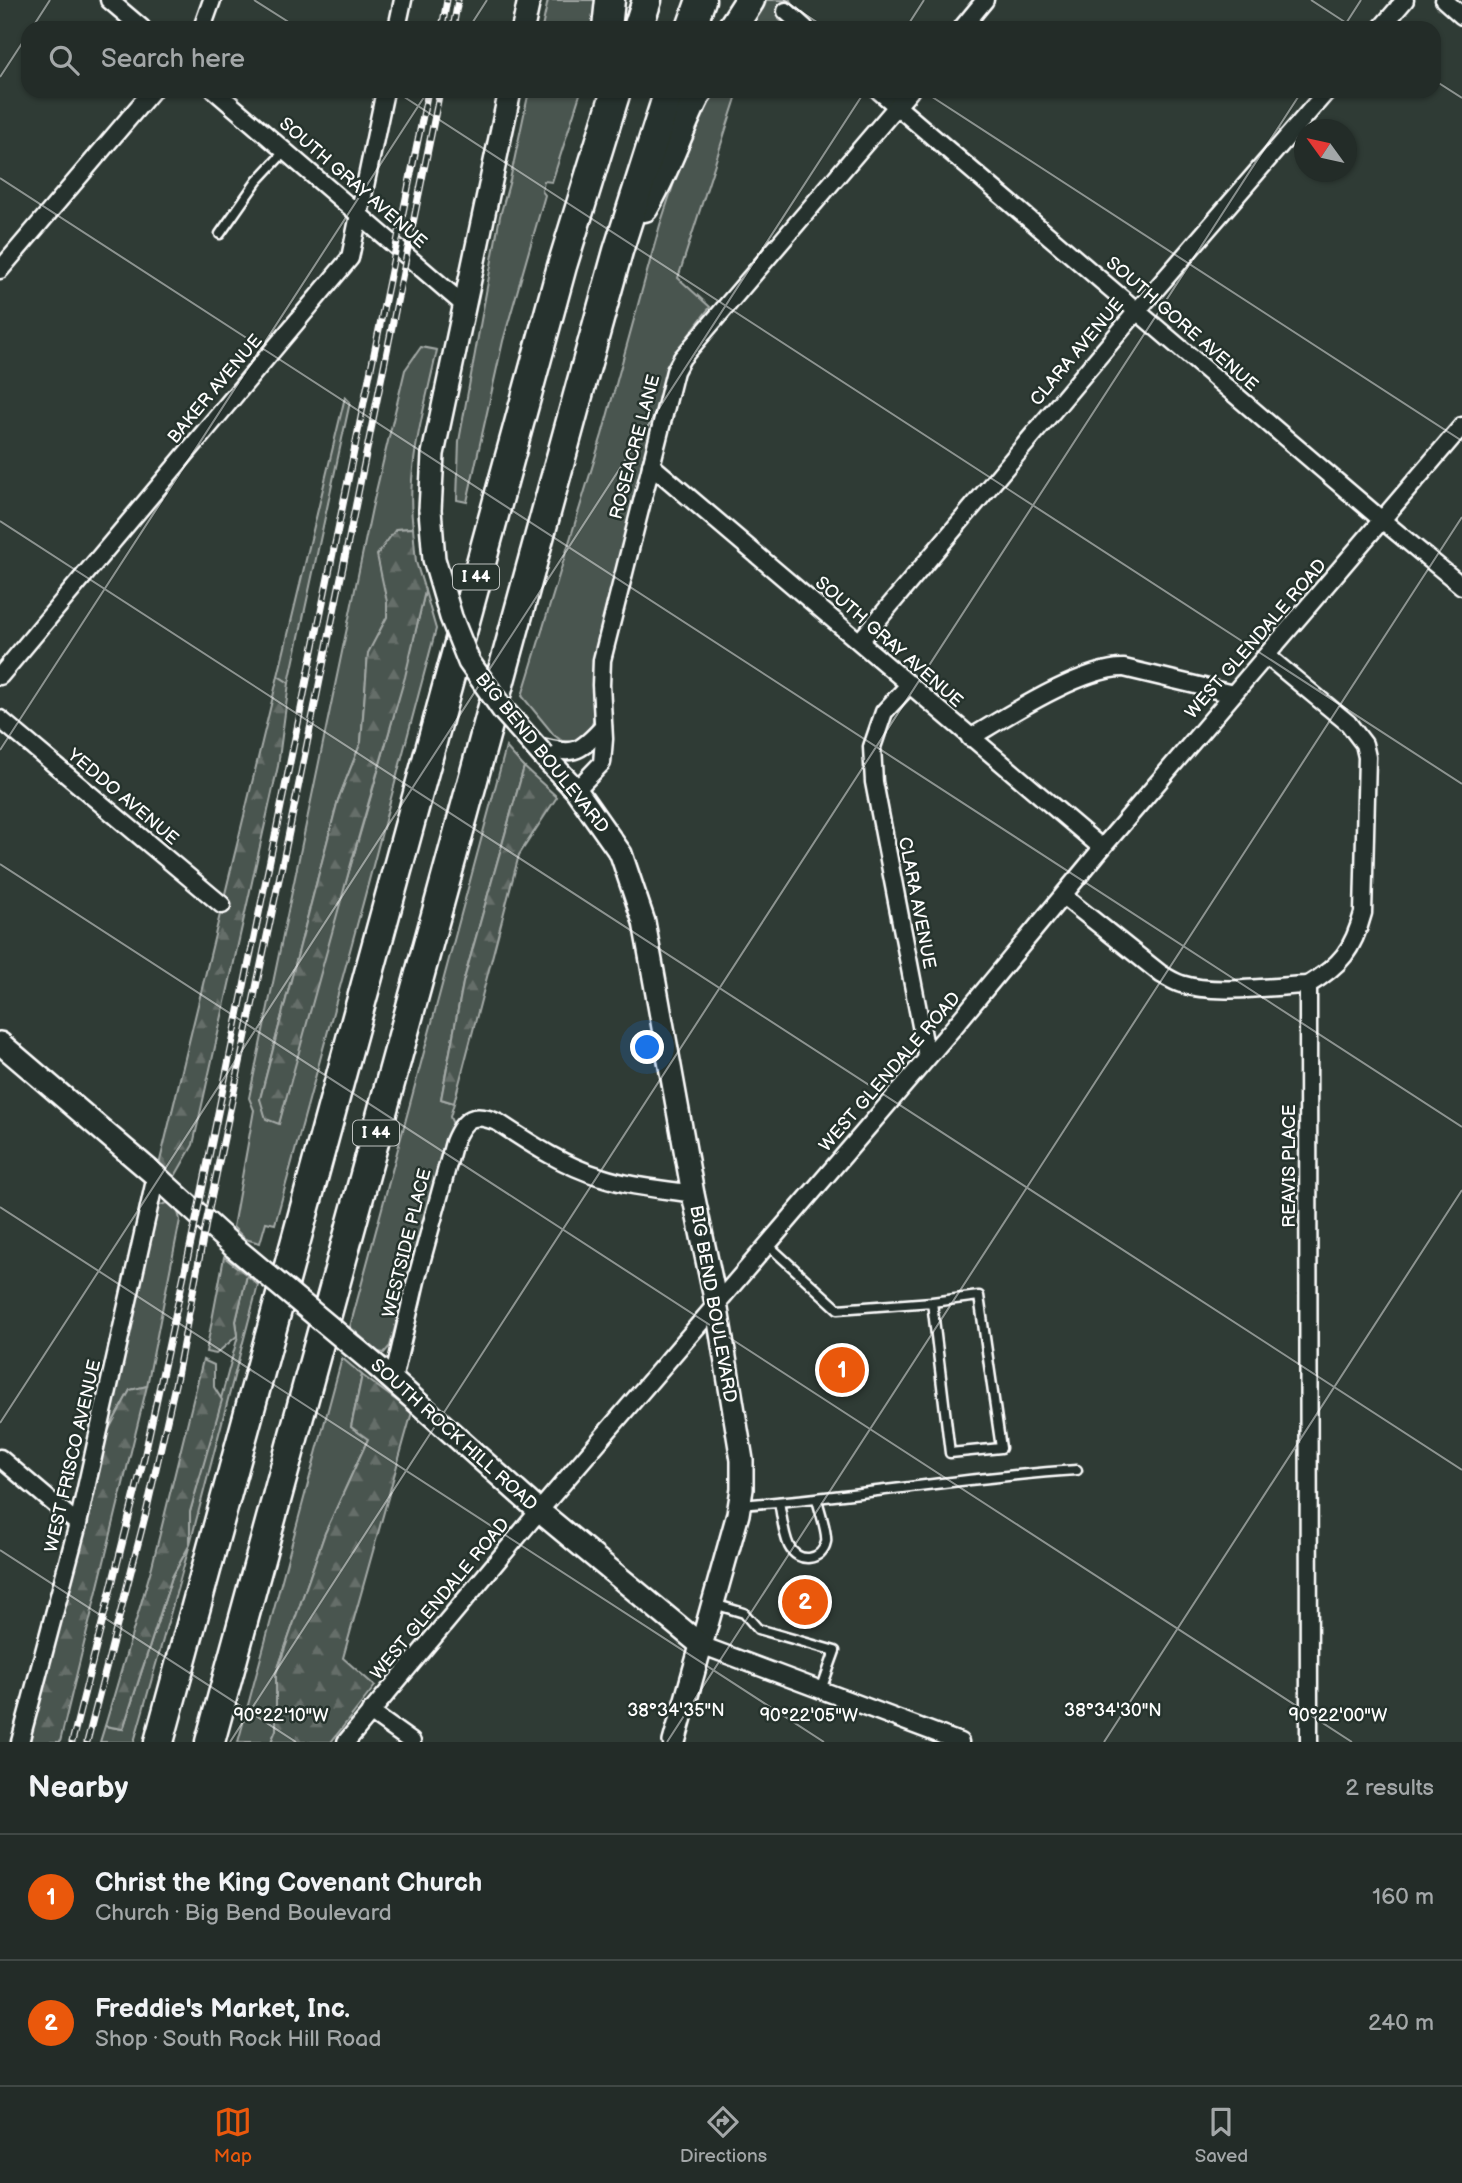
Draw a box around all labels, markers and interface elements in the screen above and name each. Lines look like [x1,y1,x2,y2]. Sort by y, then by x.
search box [21,21,1441,98]
icon: search [45,41,83,79]
text: Search here [101,44,245,75]
street label: SOUTH GRAY AVENUE [275,113,431,253]
north arrow [1294,119,1357,182]
street label: SOUTH GORE AVENUE [1102,252,1262,396]
street label: CLARA AVENUE [1026,294,1128,410]
street label: BAKER AVENUE [163,330,267,448]
street label: ROSEACRE LANE [606,372,664,522]
street label: WEST GLENDALE ROAD [1181,555,1331,723]
road number: I 44 [453,564,499,590]
street label: SOUTH GRAY AVENUE [811,572,967,712]
street label: BIG BEND BOULEVARD [471,669,613,837]
street label: YEDDO AVENUE [63,744,183,849]
street label: CLARA AVENUE [894,835,940,971]
street label: WEST GLENDALE ROAD [815,988,965,1156]
your location [630,1030,664,1064]
street label: REAVIS PLACE [1279,1104,1300,1228]
road number: I 44 [353,1120,399,1146]
street label: WESTSIDE PLACE [378,1166,436,1320]
street label: BIG BEND BOULEVARD [685,1204,741,1404]
pin: 1 [819,1344,865,1396]
street label: SOUTH ROCK HILL ROAD [366,1355,542,1515]
street label: WEST FRISCO AVENUE [41,1358,105,1554]
street label: WEST GLENDALE ROAD [366,1514,514,1684]
pin: 2 [782,1576,828,1628]
text: 38°34'35"N [627,1700,725,1721]
text: 38°34'30"N [1064,1700,1162,1721]
text: 90°22'10"W [233,1705,329,1726]
text: 90°22'05"W [760,1705,859,1726]
text: 90°22'00"W [1289,1705,1388,1726]
text: Nearby [28,1770,128,1806]
text: 2 results [1345,1774,1434,1802]
text: Christ the King Covenant Church [95,1868,482,1899]
text: 1 [46,1883,56,1911]
text: 160 m [1372,1883,1434,1911]
text: Church · Big Bend Boulevard [95,1899,392,1927]
text: Freddie's Market, Inc. [95,1994,350,2025]
text: 2 [44,2009,58,2037]
text: 240 m [1368,2009,1434,2037]
text: Shop · South Rock Hill Road [95,2025,382,2053]
tab: Map [214,2103,252,2168]
tab: Directions [680,2103,767,2168]
tab: Saved [1195,2103,1248,2168]

